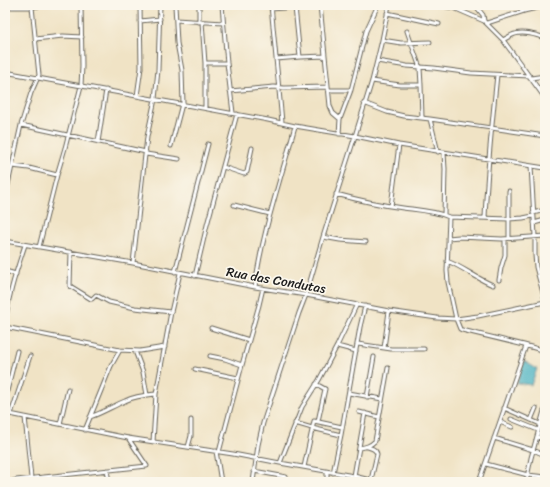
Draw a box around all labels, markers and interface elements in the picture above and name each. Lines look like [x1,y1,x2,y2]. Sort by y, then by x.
street label: Rua das Condutas [224,260,328,300]

